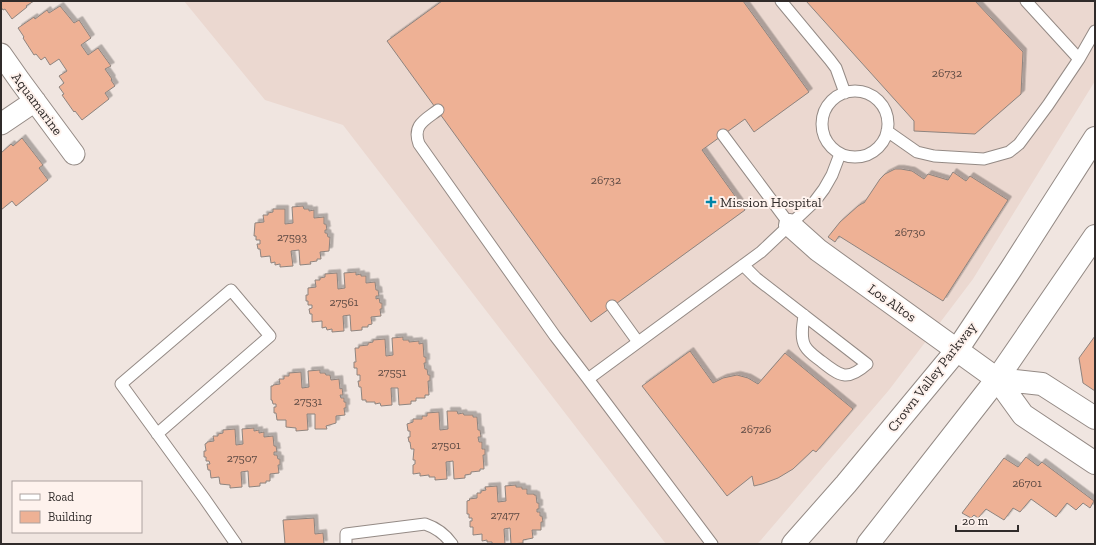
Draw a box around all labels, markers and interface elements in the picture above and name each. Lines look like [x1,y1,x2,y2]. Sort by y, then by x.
house number: 26732 [932,66,962,80]
street label: Aquamarine [8,69,66,139]
house number: 26732 [591,173,621,187]
place label: Mission Hospital [720,194,822,211]
marker: Mission Hospital [705,196,717,208]
house number: 26730 [895,225,926,239]
house number: 27593 [277,230,307,244]
street label: Los Altos [865,280,919,326]
house number: 27561 [330,295,359,309]
street label: Crown Valley Parkway [884,318,981,435]
house number: 27551 [378,365,407,379]
house number: 27531 [294,394,323,408]
house number: 26726 [741,422,771,436]
house number: 27501 [431,438,461,452]
house number: 27507 [227,451,258,465]
house number: 26701 [1012,476,1042,490]
legend [12,481,142,533]
text: Road [48,490,74,504]
scale bar [956,507,1018,533]
house number: 27477 [490,508,520,522]
text: Building [48,510,92,524]
text: 20 m [962,514,989,528]

